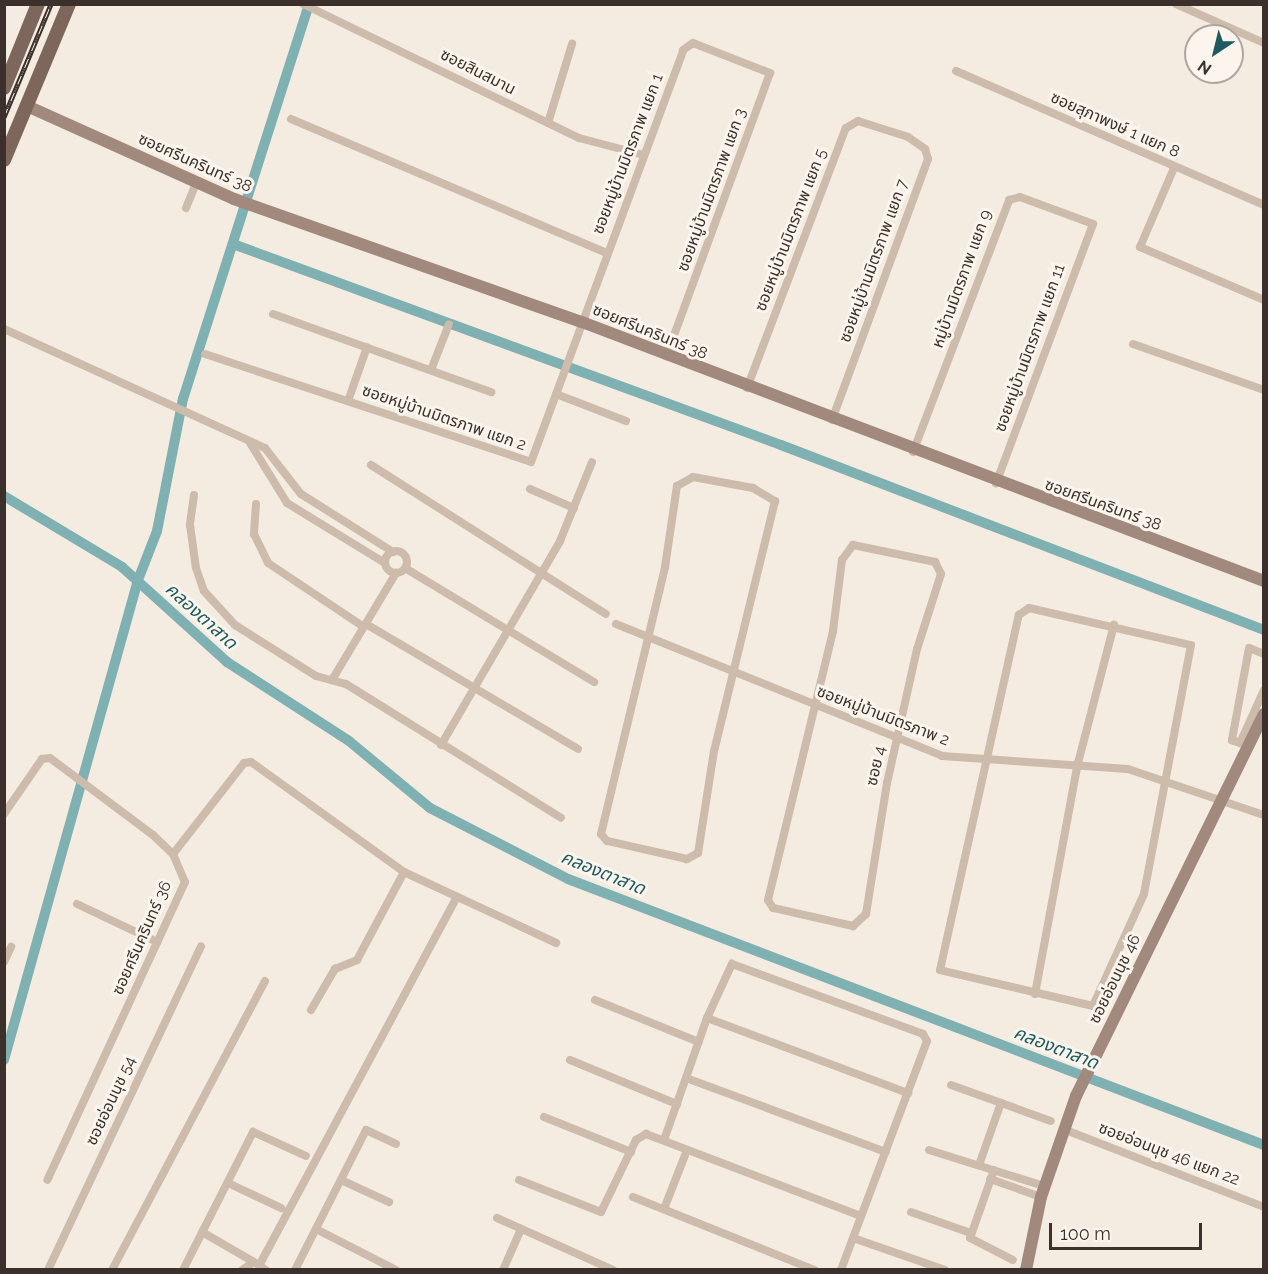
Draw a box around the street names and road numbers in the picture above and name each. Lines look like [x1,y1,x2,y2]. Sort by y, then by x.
street label: ซอยสินสมาน [437,45,519,99]
street label: ซอยหมู่บ้านมิตรภาพ แยก 1 [588,71,668,237]
street label: ซอยสุภาพงษ์ 1 แยก 8 [1048,88,1182,162]
street label: ซอยหมู่บ้านมิตรภาพ แยก 3 [674,106,750,274]
street label: ซอยศรีนครินทร์ 38 [135,129,255,197]
street label: ซอยหมู่บ้านมิตรภาพ แยก 5 [751,146,831,314]
street label: ซอยหมู่บ้านมิตรภาพ แยก 7 [836,177,912,345]
street label: หมู่บ้านมิตรภาพ แยก 9 [928,207,996,351]
street label: ซอยหมู่บ้านมิตรภาพ แยก 11 [991,261,1069,435]
street label: ซอยศรีนครินทร์ 38 [590,300,710,364]
street label: ซอยหมู่บ้านมิตรภาพ แยก 2 [360,381,528,455]
street label: ซอยศรีนครินทร์ 38 [1042,475,1164,535]
street label: ซอยหมู่บ้านมิตรภาพ 2 [814,682,952,750]
street label: ซอย 4 [862,744,890,788]
street label: ซอยศรีนครินทร์ 36 [108,878,176,998]
street label: ซอยอ่อนนุช 46 [1085,931,1145,1027]
street label: ซอยอ่อนนุช 54 [82,1053,140,1149]
street label: ซอยอ่อนนุช 46 แยก 22 [1096,1118,1242,1190]

